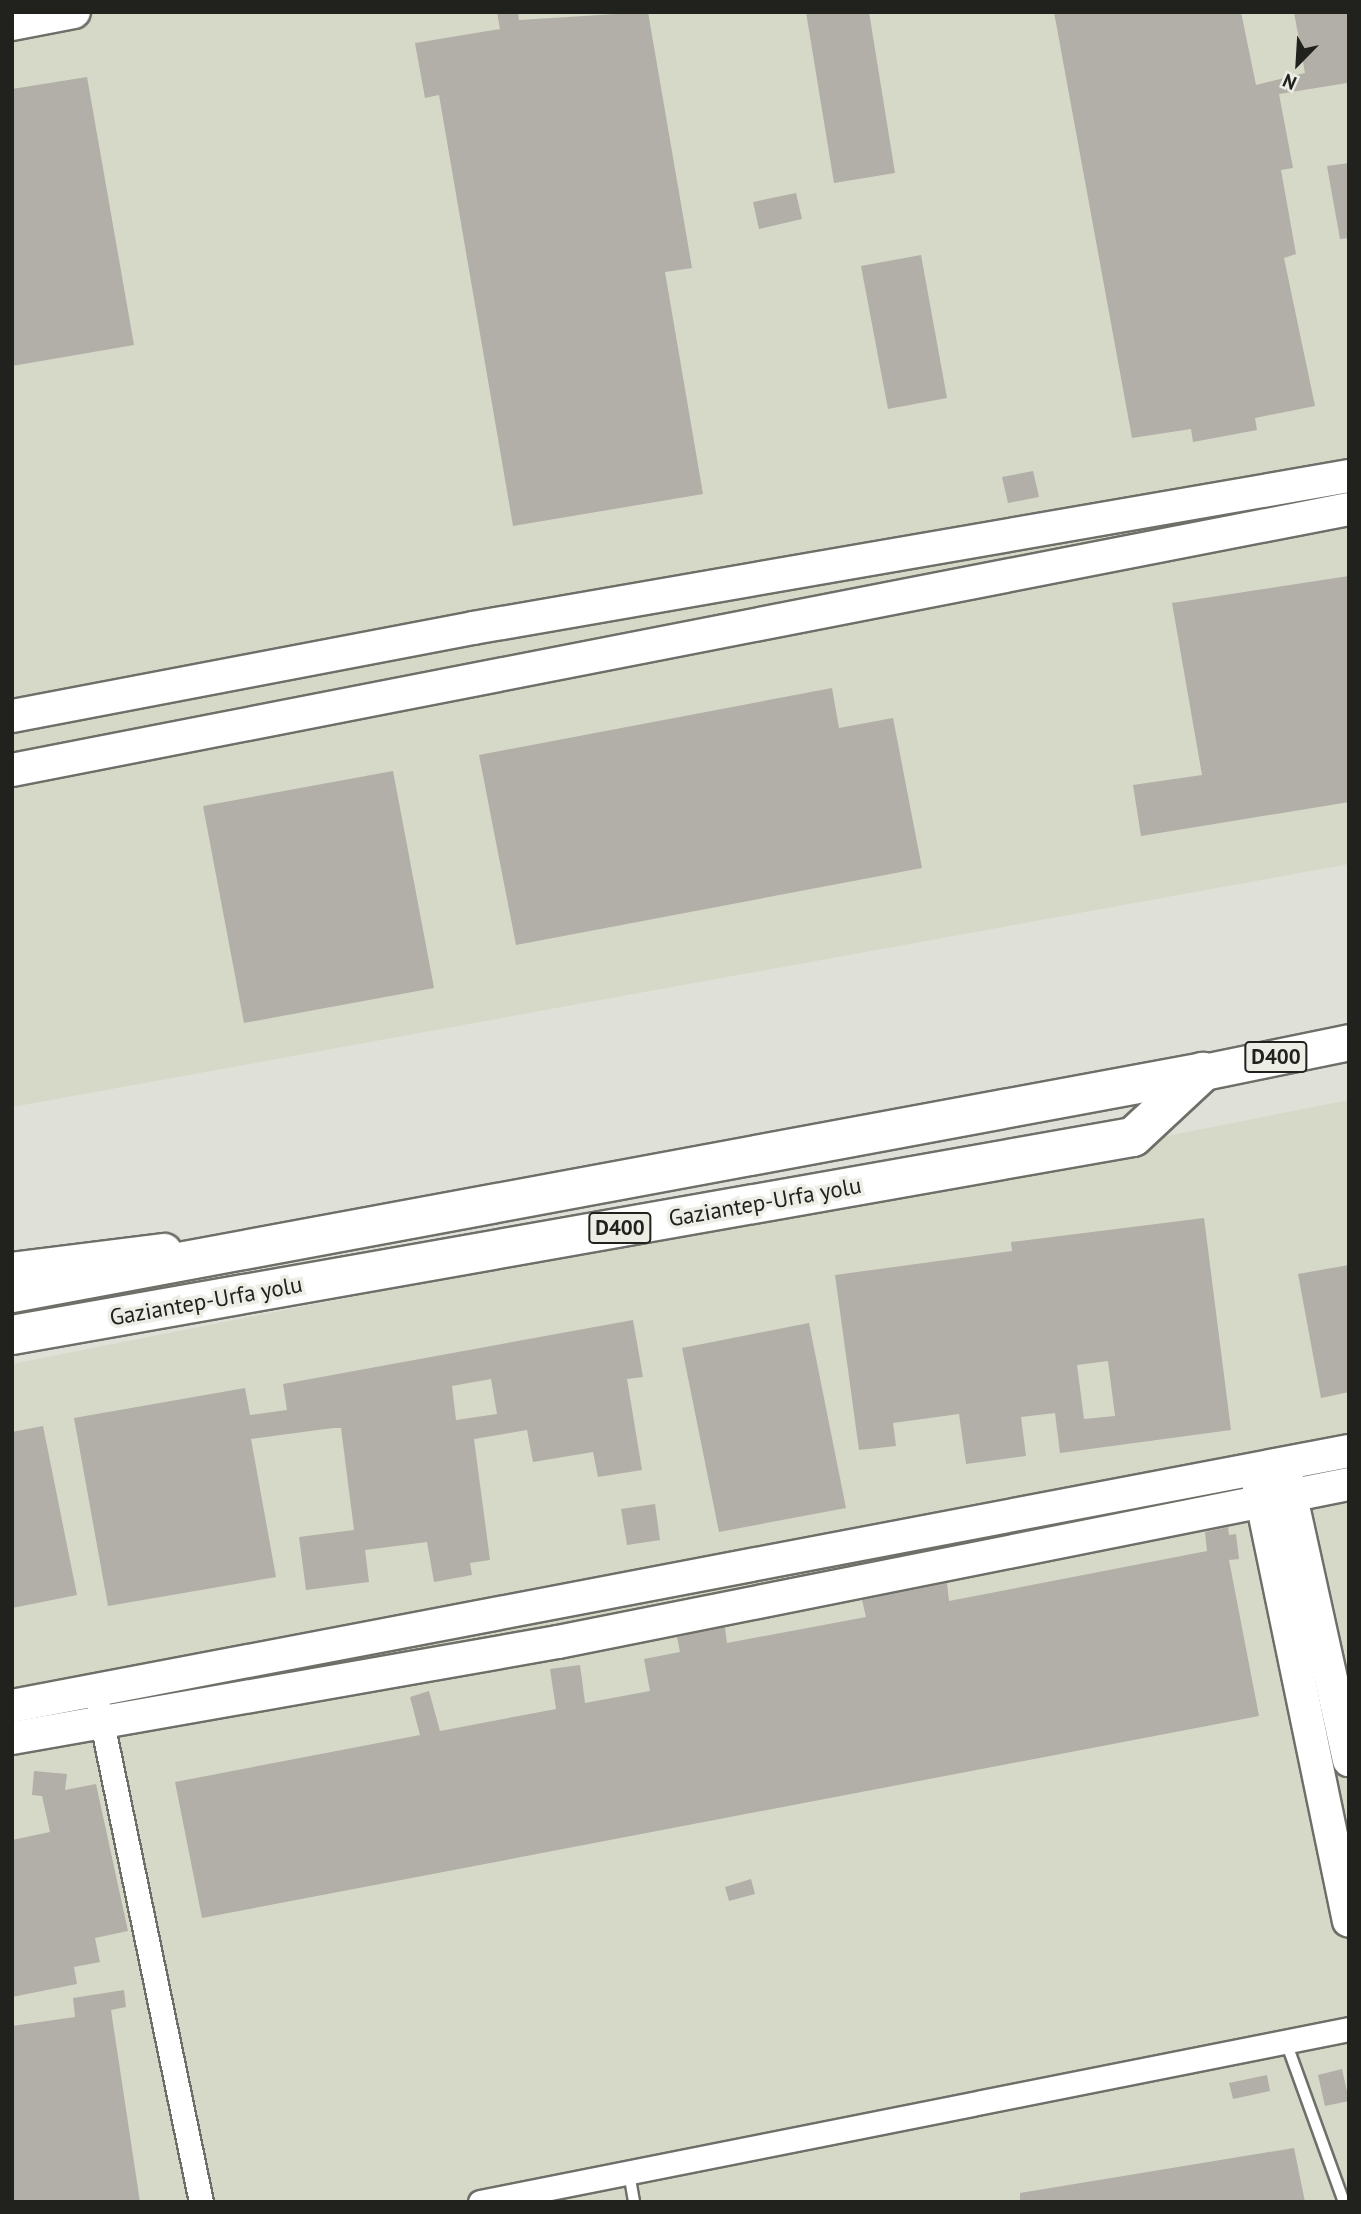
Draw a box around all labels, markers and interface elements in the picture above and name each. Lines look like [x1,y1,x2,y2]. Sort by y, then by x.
north arrow [1263,28,1333,98]
text: N [1279,69,1300,96]
road number: D400 [1243,1040,1309,1074]
street label: Gaziantep-Urfa yolu [666,1171,864,1233]
road number: D400 [587,1210,653,1246]
street label: Gaziantep-Urfa yolu [107,1270,305,1332]

